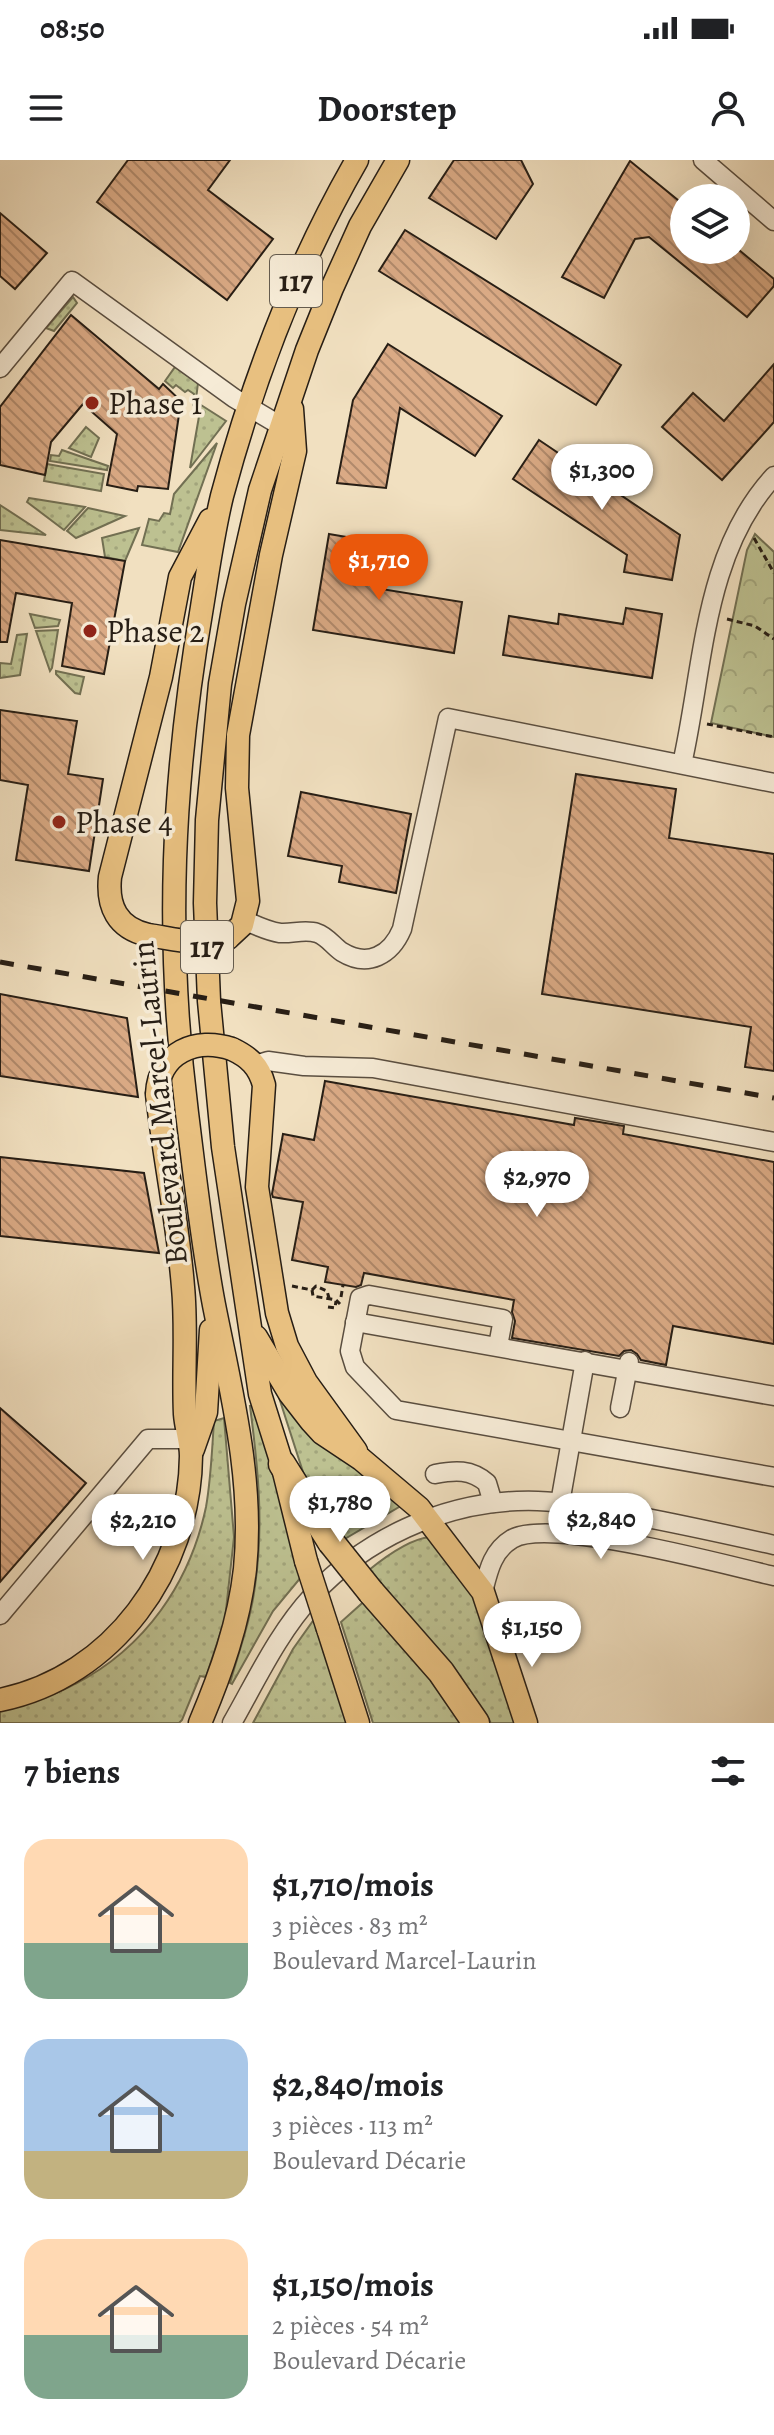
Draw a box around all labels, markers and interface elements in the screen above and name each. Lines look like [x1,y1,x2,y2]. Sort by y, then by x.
text: 08:50 [40,8,105,48]
text: Doorstep [317,84,457,133]
icon: menu [24,86,68,130]
icon: person [706,86,750,130]
map controls [670,184,750,264]
button: layers [670,184,750,264]
road number: 117 [270,255,322,307]
place label: Phase 1 [108,381,202,425]
marker: Phase 1 [83,394,101,412]
pin: $1,300 [537,444,667,512]
text: $1,300 [569,452,635,487]
pin: $1,710 [314,534,444,602]
text: $1,710 [348,542,410,577]
place label: Phase 2 [106,609,204,653]
marker: Phase 2 [81,622,99,640]
place label: Phase 4 [75,800,173,844]
marker: Phase 4 [50,813,68,831]
road number: 117 [181,921,233,973]
street label: Boulevard Marcel-Laurin [120,939,198,1267]
pin: $2,970 [472,1151,602,1219]
text: $2,970 [503,1159,571,1194]
pin: $1,780 [275,1476,405,1544]
text: $1,780 [307,1484,373,1519]
pin: $2,840 [536,1493,666,1561]
pin: $2,210 [78,1494,208,1562]
text: $2,840 [566,1501,636,1536]
text: $2,210 [110,1502,176,1537]
pin: $1,150 [467,1601,597,1669]
text: $1,150 [501,1609,563,1644]
text: 7 biens [24,1748,121,1795]
icon: filters [706,1749,750,1793]
text: $1,710/mois [272,1861,434,1908]
icon: home [88,1871,184,1967]
text: 3 pièces · 83 m² [272,1908,428,1943]
text: Boulevard Marcel-Laurin [272,1943,537,1978]
text: $2,840/mois [272,2061,444,2108]
icon: home [88,2071,184,2167]
text: 3 pièces · 113 m² [272,2108,433,2143]
text: Boulevard Décarie [272,2143,466,2178]
text: $1,150/mois [272,2261,434,2308]
icon: home [88,2271,184,2367]
text: 2 pièces · 54 m² [272,2308,429,2343]
text: Boulevard Décarie [272,2343,466,2378]

